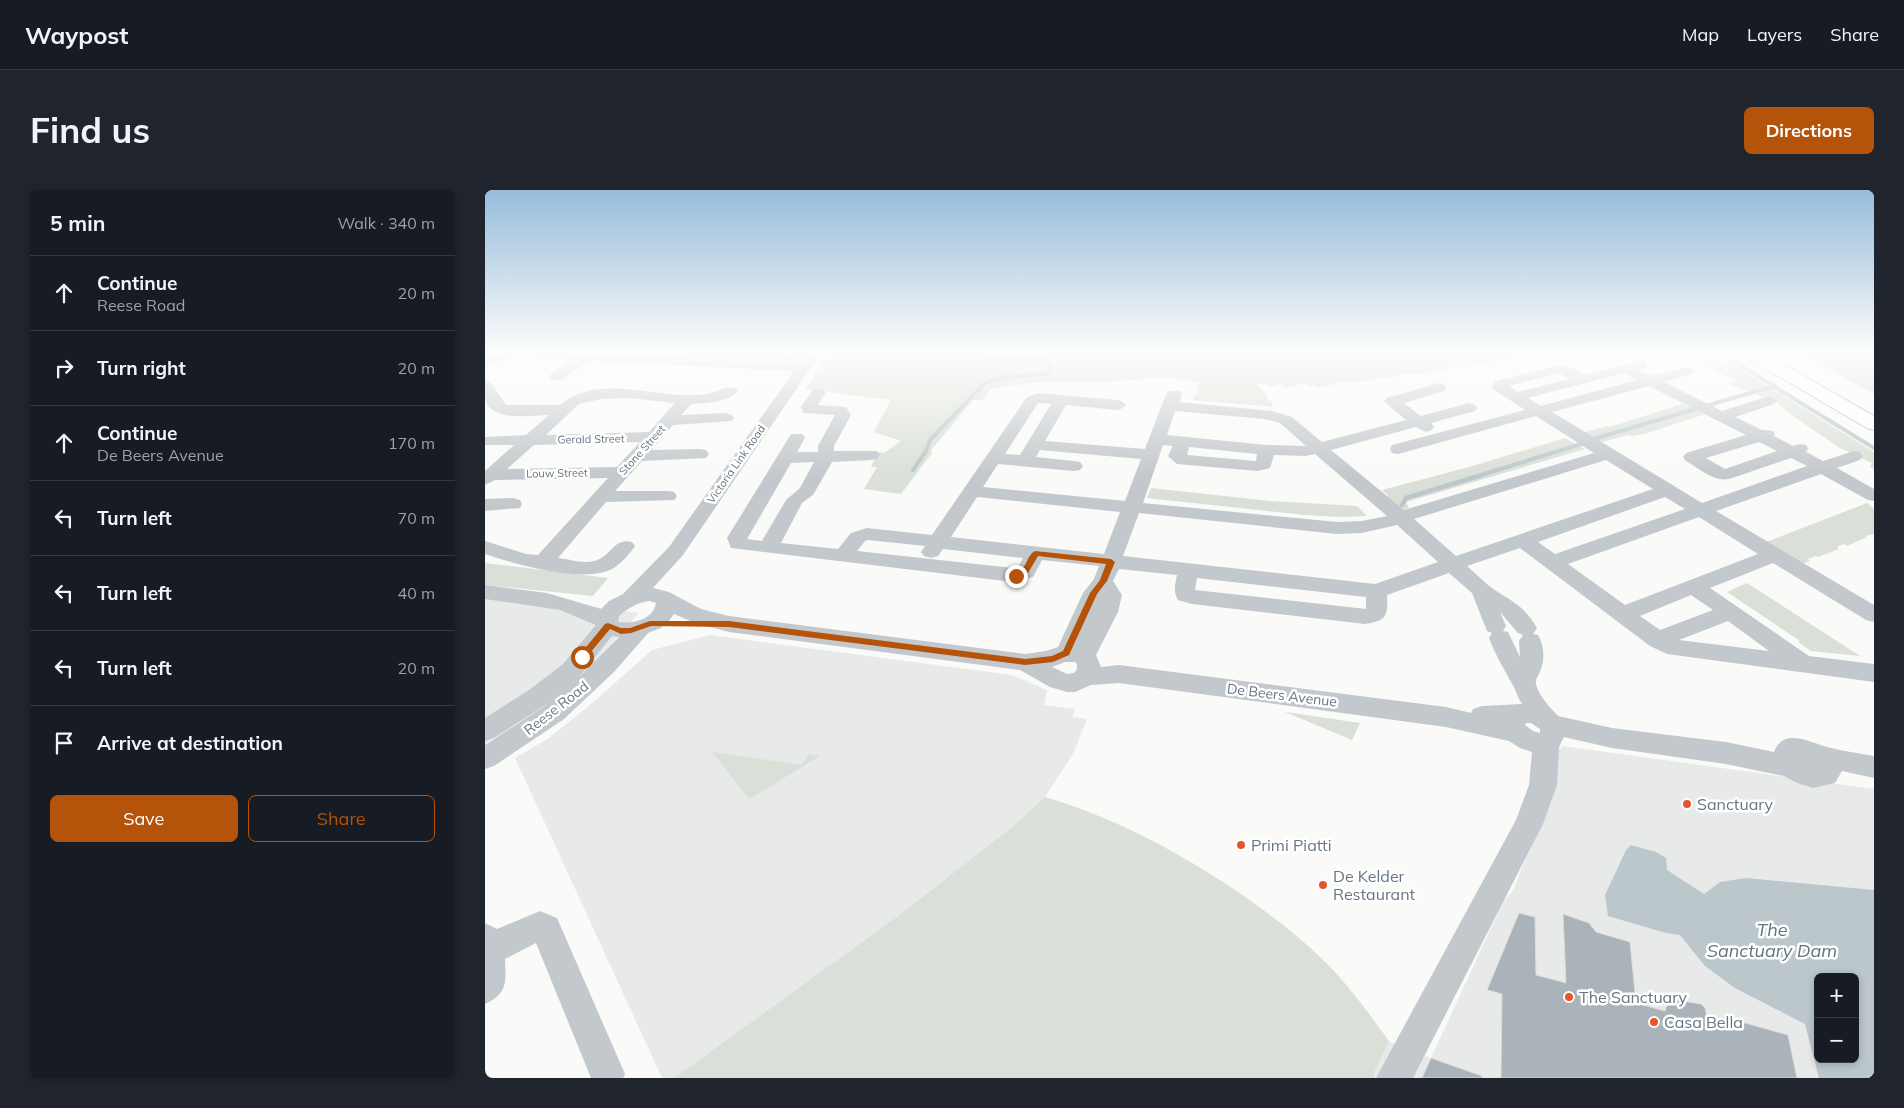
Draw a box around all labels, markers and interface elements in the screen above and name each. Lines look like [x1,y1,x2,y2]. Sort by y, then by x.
text: Waypost [25,20,128,50]
text: Map [1682,23,1719,46]
text: Layers [1747,23,1802,46]
text: Share [1830,23,1879,46]
button: Directions [1744,107,1874,154]
text: Find us [30,108,150,152]
text: 5 min [50,210,105,236]
text: Walk · 340 m [337,213,435,233]
text: Continue [97,271,177,295]
icon: ahead [50,279,78,307]
text: 20 m [398,283,435,303]
text: Reese Road [97,295,185,315]
icon: right [50,354,78,382]
text: Turn right [97,356,186,380]
text: 20 m [398,358,435,378]
text: Continue [97,421,177,445]
street label: Stone Street [616,422,668,478]
street label: Victoria Link Road [704,422,768,506]
icon: ahead [50,429,78,457]
street label: Gerald Street [557,431,625,447]
text: 170 m [388,433,435,453]
text: De Beers Avenue [97,445,224,465]
street label: Louw Street [526,465,588,481]
icon: left [50,504,78,532]
text: Turn left [97,506,172,530]
text: 70 m [398,508,435,528]
route end [1005,565,1028,588]
icon: left [50,579,78,607]
text: Turn left [97,581,172,605]
text: 40 m [398,583,435,603]
route start [571,646,594,669]
icon: left [50,654,78,682]
text: Turn left [97,656,172,680]
text: 20 m [398,658,435,678]
street label: Reese Road [520,677,592,739]
street label: De Beers Avenue [1226,679,1338,711]
icon: arrive [50,729,78,757]
text: Arrive at destination [97,731,283,755]
place label: Sanctuary [1697,794,1774,814]
button: Save [50,795,238,842]
button: Share [248,795,435,842]
marker: Sanctuary [1681,798,1693,810]
place label: Primi Piatti [1251,835,1332,855]
marker: Primi Piatti [1235,839,1247,851]
place label: De Kelder Restaurant [1333,866,1416,904]
marker: De Kelder Restaurant [1317,879,1329,891]
water label: The Sanctuary Dam [1707,918,1837,962]
map controls [1814,973,1859,1063]
button: + [1814,973,1859,1018]
place label: The Sanctuary [1579,987,1688,1007]
marker: The Sanctuary [1563,991,1575,1003]
place label: Casa Bella [1664,1012,1743,1032]
marker: Casa Bella [1648,1016,1660,1028]
button: − [1814,1018,1859,1063]

